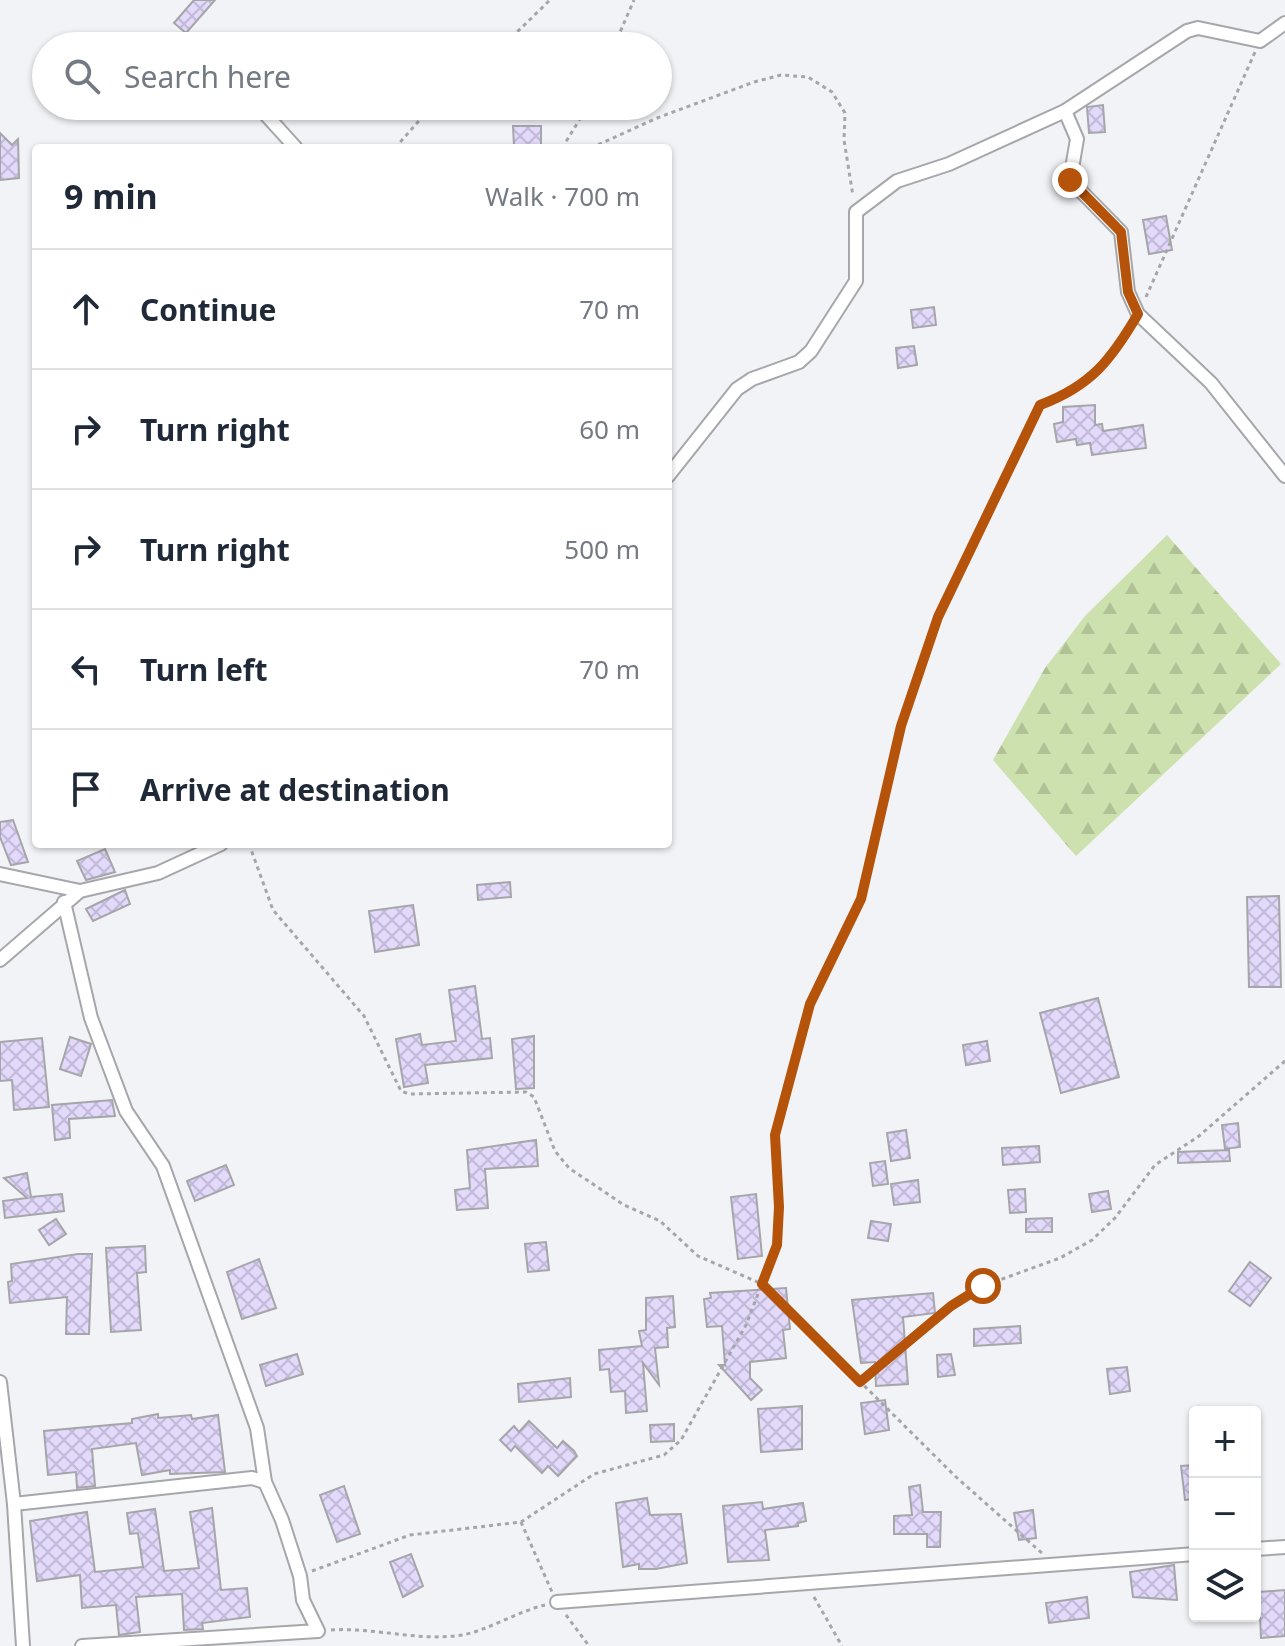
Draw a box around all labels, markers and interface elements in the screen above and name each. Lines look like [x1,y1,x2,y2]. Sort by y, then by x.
search box [32,32,672,120]
icon: search [60,54,104,98]
text: Search here [124,56,291,97]
route end [1052,162,1088,198]
text: 9 min [64,173,158,219]
text: Walk · 700 m [485,178,640,214]
icon: ahead [64,287,108,331]
text: Continue [140,289,276,330]
text: 70 m [579,291,640,327]
icon: right [64,407,108,451]
text: Turn right [140,409,290,450]
text: 60 m [579,411,640,447]
icon: right [64,527,108,571]
text: Turn right [140,529,290,570]
text: 500 m [564,531,640,567]
icon: left [64,647,108,691]
text: Turn left [140,649,268,690]
text: 70 m [579,651,640,687]
icon: arrive [64,767,108,811]
text: Arrive at destination [140,769,450,810]
route start [965,1268,1001,1304]
map controls [1189,1406,1261,1622]
button: + [1189,1406,1261,1478]
button: − [1189,1478,1261,1550]
button: layers [1189,1550,1261,1622]

